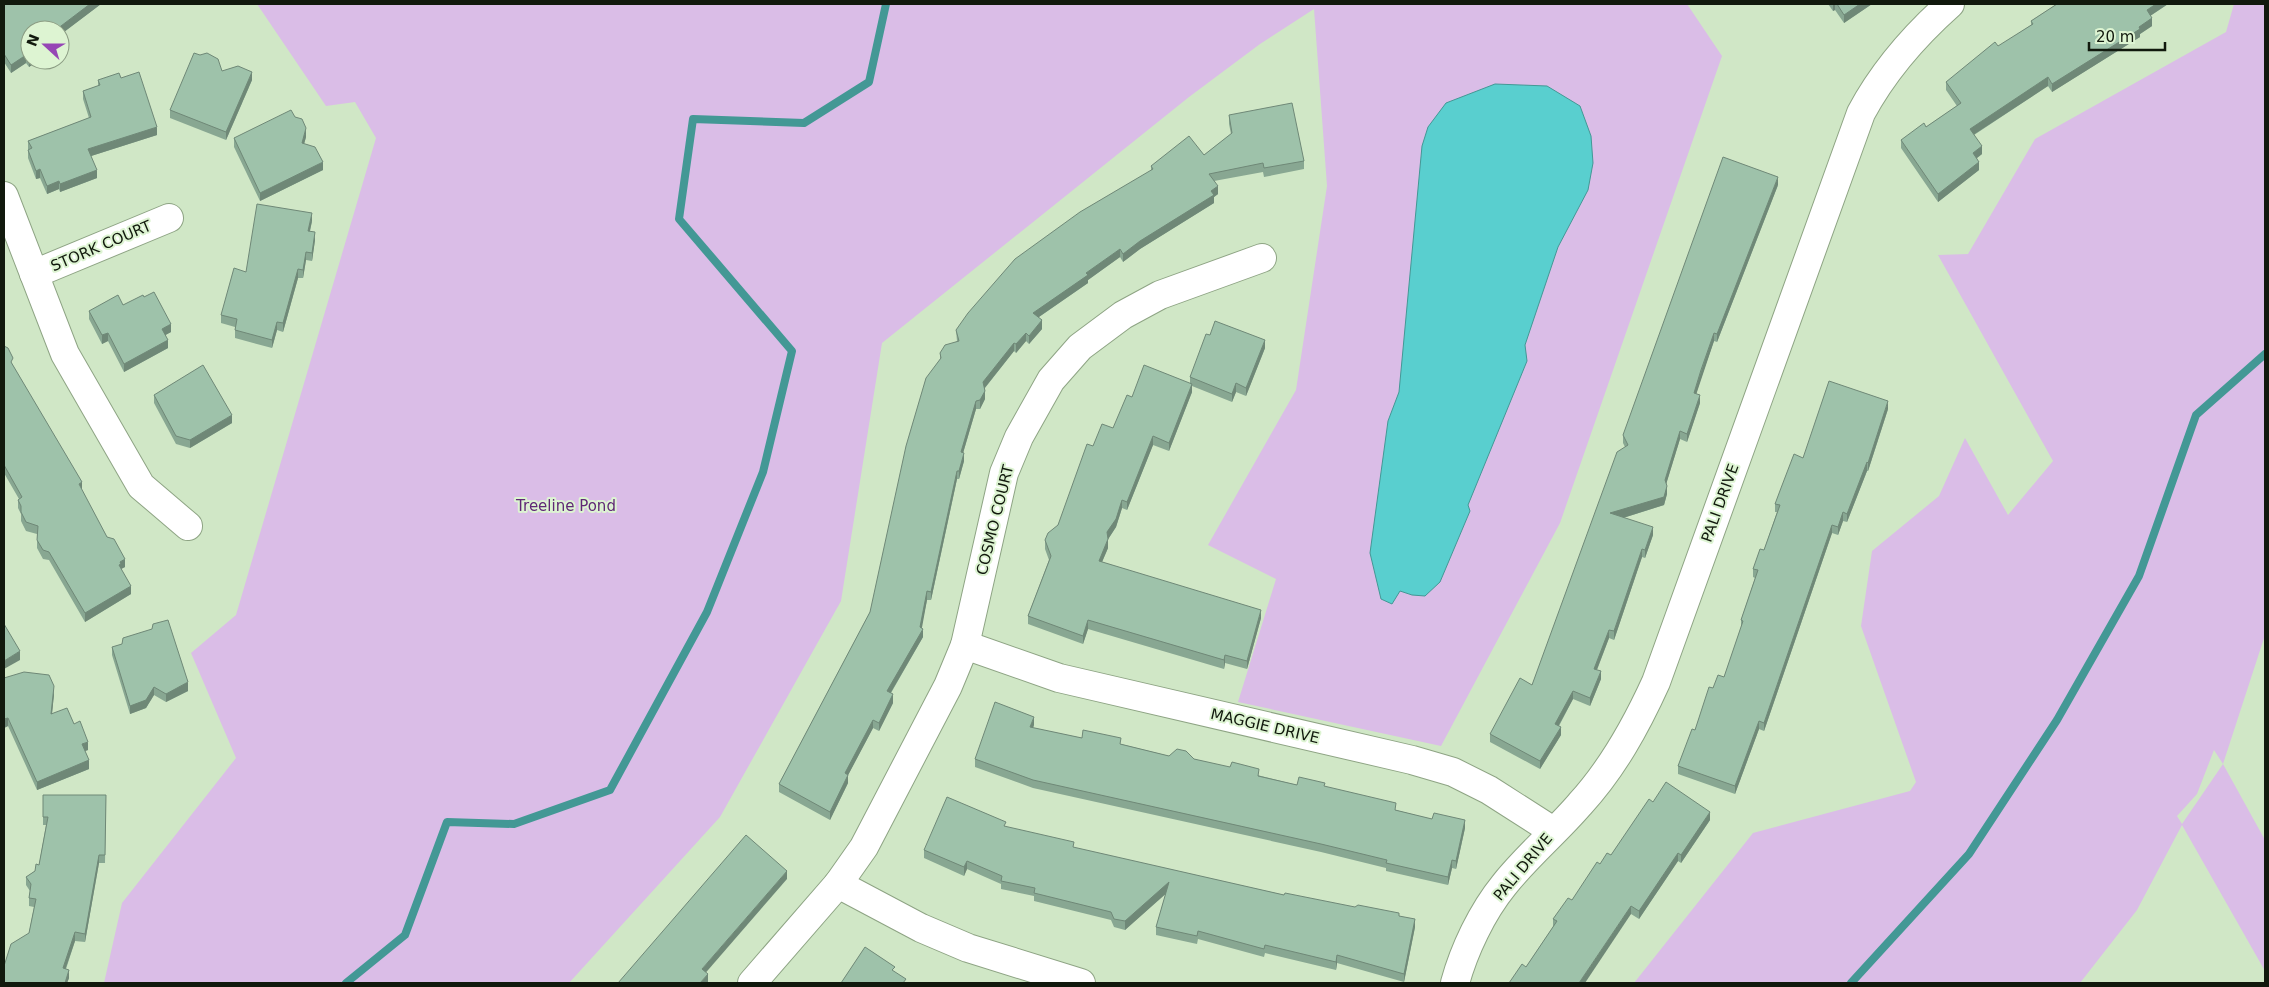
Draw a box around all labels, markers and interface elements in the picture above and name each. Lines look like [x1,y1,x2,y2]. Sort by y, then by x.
north arrow [20,20,70,70]
scale bar [2089,20,2165,52]
text: 20 m [2096,28,2134,46]
text: N [23,32,42,49]
street label: STORK COURT [48,216,155,275]
street label: PALI DRIVE [1698,461,1742,545]
street label: COSMO COURT [973,462,1018,577]
park label: Treeline Pond [515,497,616,515]
street label: MAGGIE DRIVE [1209,705,1321,747]
street label: PALI DRIVE [1490,830,1556,904]

